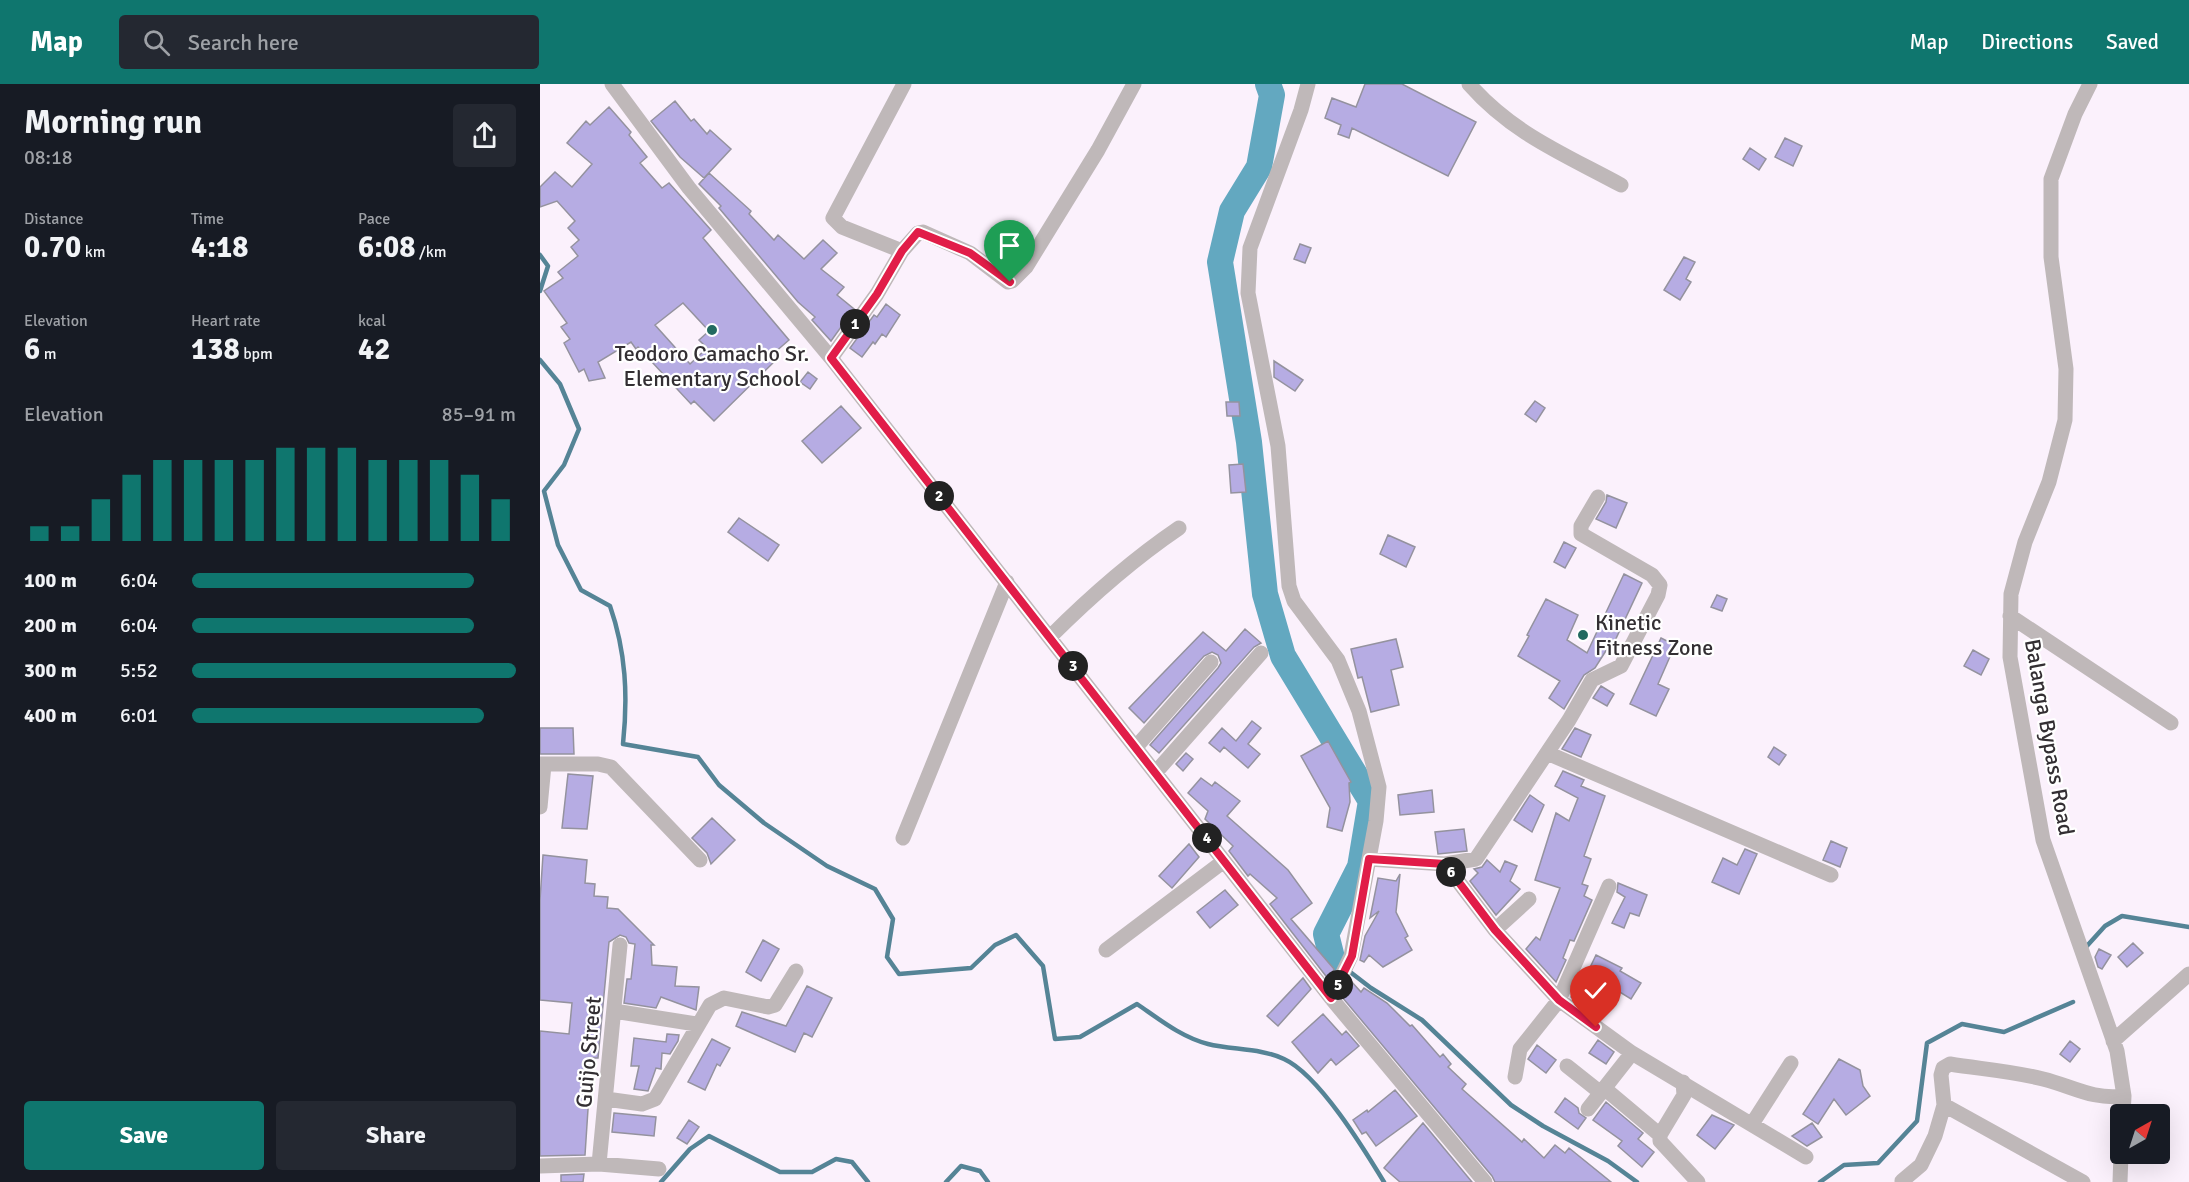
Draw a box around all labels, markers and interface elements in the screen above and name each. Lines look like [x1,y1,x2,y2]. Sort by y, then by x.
search box [119,15,539,69]
text: Map [30,25,83,59]
icon: search [140,26,173,59]
text: Search here [188,29,299,56]
text: Map [1910,29,1948,55]
text: Directions [1981,29,2073,55]
text: Saved [2106,29,2159,55]
text: Morning run [24,102,202,143]
button: share [453,104,516,167]
text: 08:18 [24,145,73,170]
text: Distance [24,209,84,229]
text: Time [191,209,224,229]
text: Pace [358,209,390,229]
pin [984,220,1035,282]
text: 0.70 [24,229,81,266]
text: 4:18 [191,229,248,266]
text: 6:08 [358,229,415,266]
icon: arrive [993,229,1026,262]
text: km [81,242,106,262]
text: /km [415,242,447,262]
pin: 1 [840,309,870,339]
text: Elevation [24,311,88,331]
text: Heart rate [191,311,260,331]
text: kcal [358,311,386,331]
text: 1 [851,314,859,334]
marker: Teodoro Camacho Sr. Elementary School [705,323,719,337]
text: 6 [24,331,40,368]
text: 138 [191,331,240,368]
text: 42 [358,331,390,368]
place label: Teodoro Camacho Sr. Elementary School [615,340,809,392]
text: m [40,344,56,364]
text: bpm [240,344,273,364]
text: Elevation [24,402,104,427]
text: 85–91 m [442,402,516,427]
pin: 2 [924,481,954,511]
text: 2 [935,486,943,506]
text: 100 m [24,568,77,593]
text: 6:04 [120,568,158,593]
place label: Kinetic Fitness Zone [1595,609,1713,661]
text: 200 m [24,613,77,638]
text: 6:04 [120,613,158,638]
marker: Kinetic Fitness Zone [1576,628,1590,642]
street label: Balanga Bypass Road [2019,637,2080,837]
pin: 3 [1058,651,1088,681]
text: 3 [1069,656,1077,676]
text: 300 m [24,658,77,683]
text: 5:52 [120,658,158,683]
text: 400 m [24,703,77,728]
text: 6:01 [120,703,158,728]
pin: 4 [1192,823,1222,853]
text: 4 [1203,828,1211,848]
pin: 6 [1436,857,1466,887]
text: 6 [1447,862,1455,882]
pin [1570,965,1621,1027]
pin: 5 [1323,970,1353,1000]
icon: check [1579,974,1612,1007]
text: 5 [1334,975,1342,995]
street label: Guijo Street [570,995,607,1109]
button: Save [24,1101,264,1170]
button: Share [276,1101,516,1170]
north arrow [2110,1104,2170,1164]
map controls [2110,1104,2170,1164]

